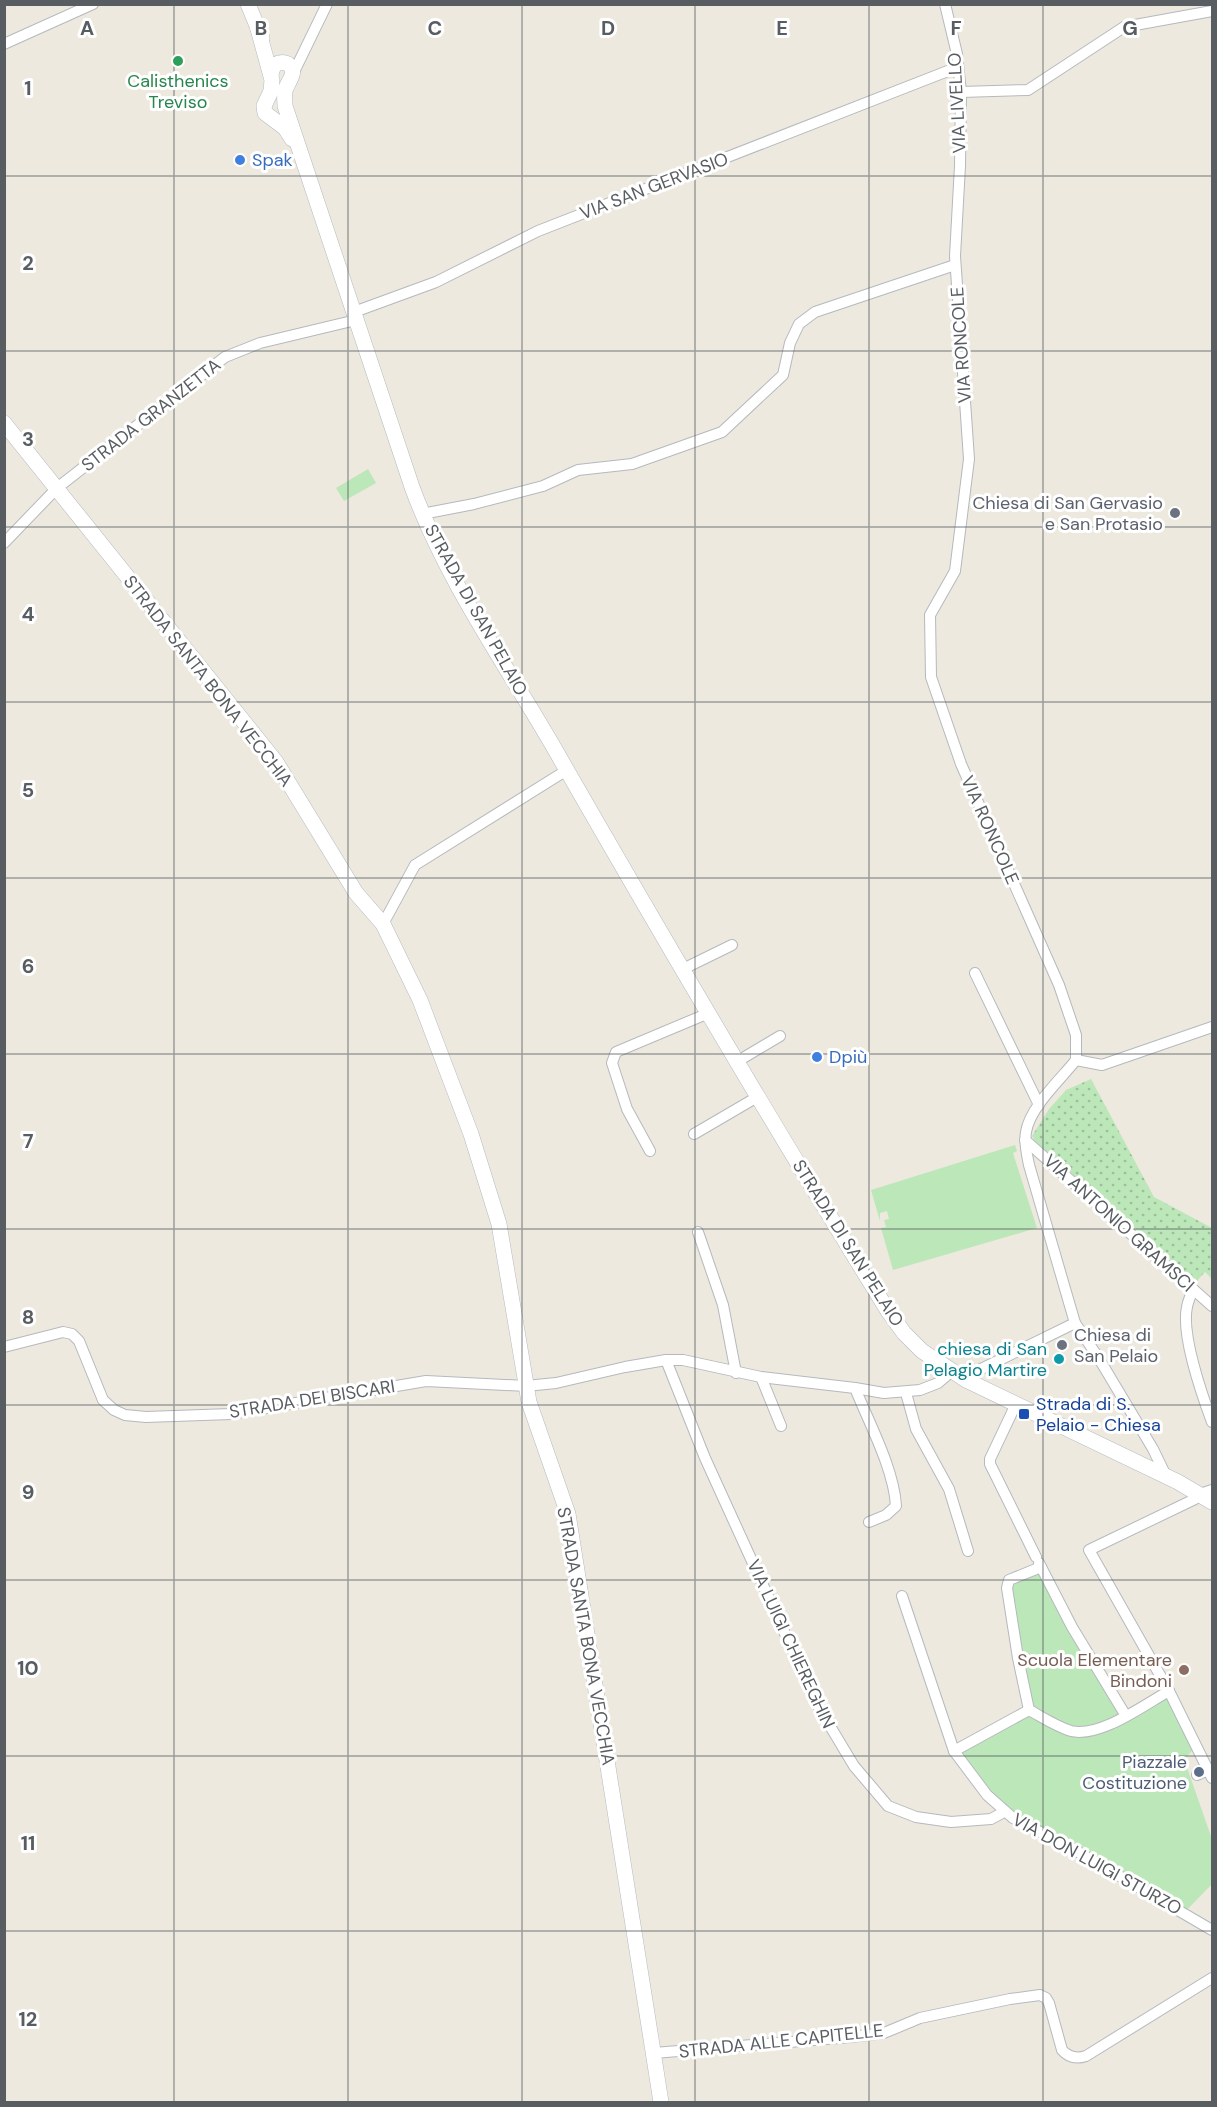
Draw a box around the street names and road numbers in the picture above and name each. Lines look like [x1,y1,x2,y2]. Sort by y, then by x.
street label: VIA LIVELLO [942,52,972,154]
street label: VIA SAN GERVASIO [576,147,732,225]
street label: VIA RONCOLE [945,286,977,404]
street label: STRADA GRANZETTA [76,353,226,477]
street label: STRADA DI SAN PELAIO [419,520,533,700]
street label: STRADA SANTA BONA VECCHIA [118,570,298,792]
street label: VIA RONCOLE [955,772,1025,888]
street label: VIA ANTONIO GRAMSCI [1038,1149,1200,1297]
street label: STRADA DI SAN PELAIO [787,1155,909,1331]
street label: STRADA DEI BISCARI [227,1374,397,1424]
street label: STRADA SANTA BONA VECCHIA [551,1505,621,1767]
street label: VIA LUIGI CHIEREGHIN [741,1556,841,1732]
street label: VIA DON LUIGI STURZO [1008,1807,1186,1921]
street label: STRADA ALLE CAPITELLE [678,2018,884,2064]

